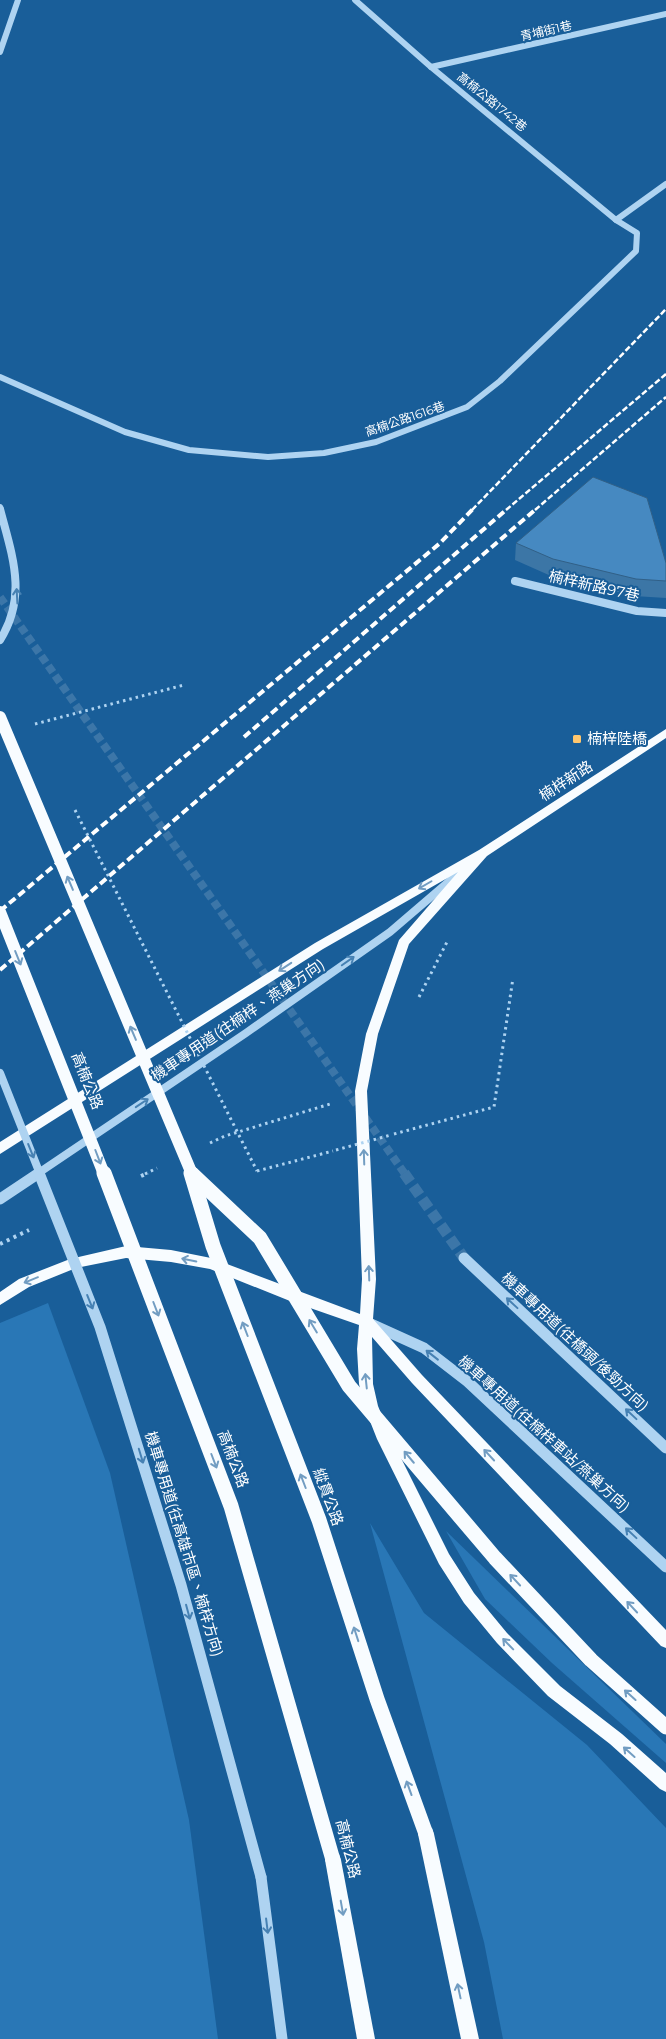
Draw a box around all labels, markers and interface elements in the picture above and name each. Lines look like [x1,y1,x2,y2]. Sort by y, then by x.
street label: 青埔街1巷 [519,17,573,44]
street label: 高楠公路1742巷 [454,69,530,134]
street label: 高楠公路1616巷 [363,398,447,439]
street label: 楠梓新路97巷 [547,566,641,605]
one-way arrow [12,588,21,604]
place label: 楠梓陸橋 [587,729,647,748]
marker: 楠梓陸橋 [571,733,583,745]
street label: 楠梓新路 [535,756,596,805]
one-way arrow [64,876,74,891]
one-way arrow [419,881,433,891]
one-way arrow [14,949,23,965]
street label: 機車專用道(往楠梓、燕巢方向) [147,954,328,1085]
one-way arrow [341,956,355,966]
one-way arrow [278,963,292,973]
one-way arrow [127,1026,137,1041]
street label: 高楠公路 [67,1049,108,1112]
one-way arrow [135,1098,149,1108]
one-way arrow [27,1143,36,1158]
one-way arrow [93,1149,103,1164]
one-way arrow [359,1149,368,1165]
one-way arrow [181,1255,197,1264]
one-way arrow [364,1265,373,1281]
street label: 機車專用道(往橋頭/後勁方向) [498,1268,653,1415]
one-way arrow [24,1276,39,1285]
one-way arrow [86,1294,96,1309]
one-way arrow [506,1297,519,1309]
one-way arrow [152,1301,161,1316]
one-way arrow [307,1320,317,1334]
one-way arrow [240,1322,249,1337]
one-way arrow [426,1349,439,1360]
street label: 機車專用道(往楠梓車站/燕巢方向) [454,1351,634,1516]
one-way arrow [361,1373,371,1389]
one-way arrow [625,1408,638,1420]
street label: 高楠公路 [214,1427,253,1490]
street label: 機車專用道(往高雄市區、楠梓方向) [141,1429,228,1659]
one-way arrow [136,1448,146,1464]
one-way arrow [483,1448,495,1461]
one-way arrow [403,1451,414,1464]
one-way arrow [210,1453,219,1468]
street label: 縱貫公路 [309,1465,348,1528]
one-way arrow [298,1474,308,1489]
one-way arrow [625,1527,637,1539]
one-way arrow [509,1573,521,1586]
one-way arrow [626,1600,638,1613]
one-way arrow [184,1603,194,1619]
one-way arrow [351,1627,360,1643]
one-way arrow [502,1638,514,1650]
one-way arrow [623,1689,636,1701]
one-way arrow [623,1746,636,1757]
one-way arrow [404,1781,413,1796]
street label: 高楠公路 [332,1817,365,1880]
one-way arrow [338,1900,348,1916]
one-way arrow [262,1917,272,1933]
one-way arrow [454,1984,464,2000]

